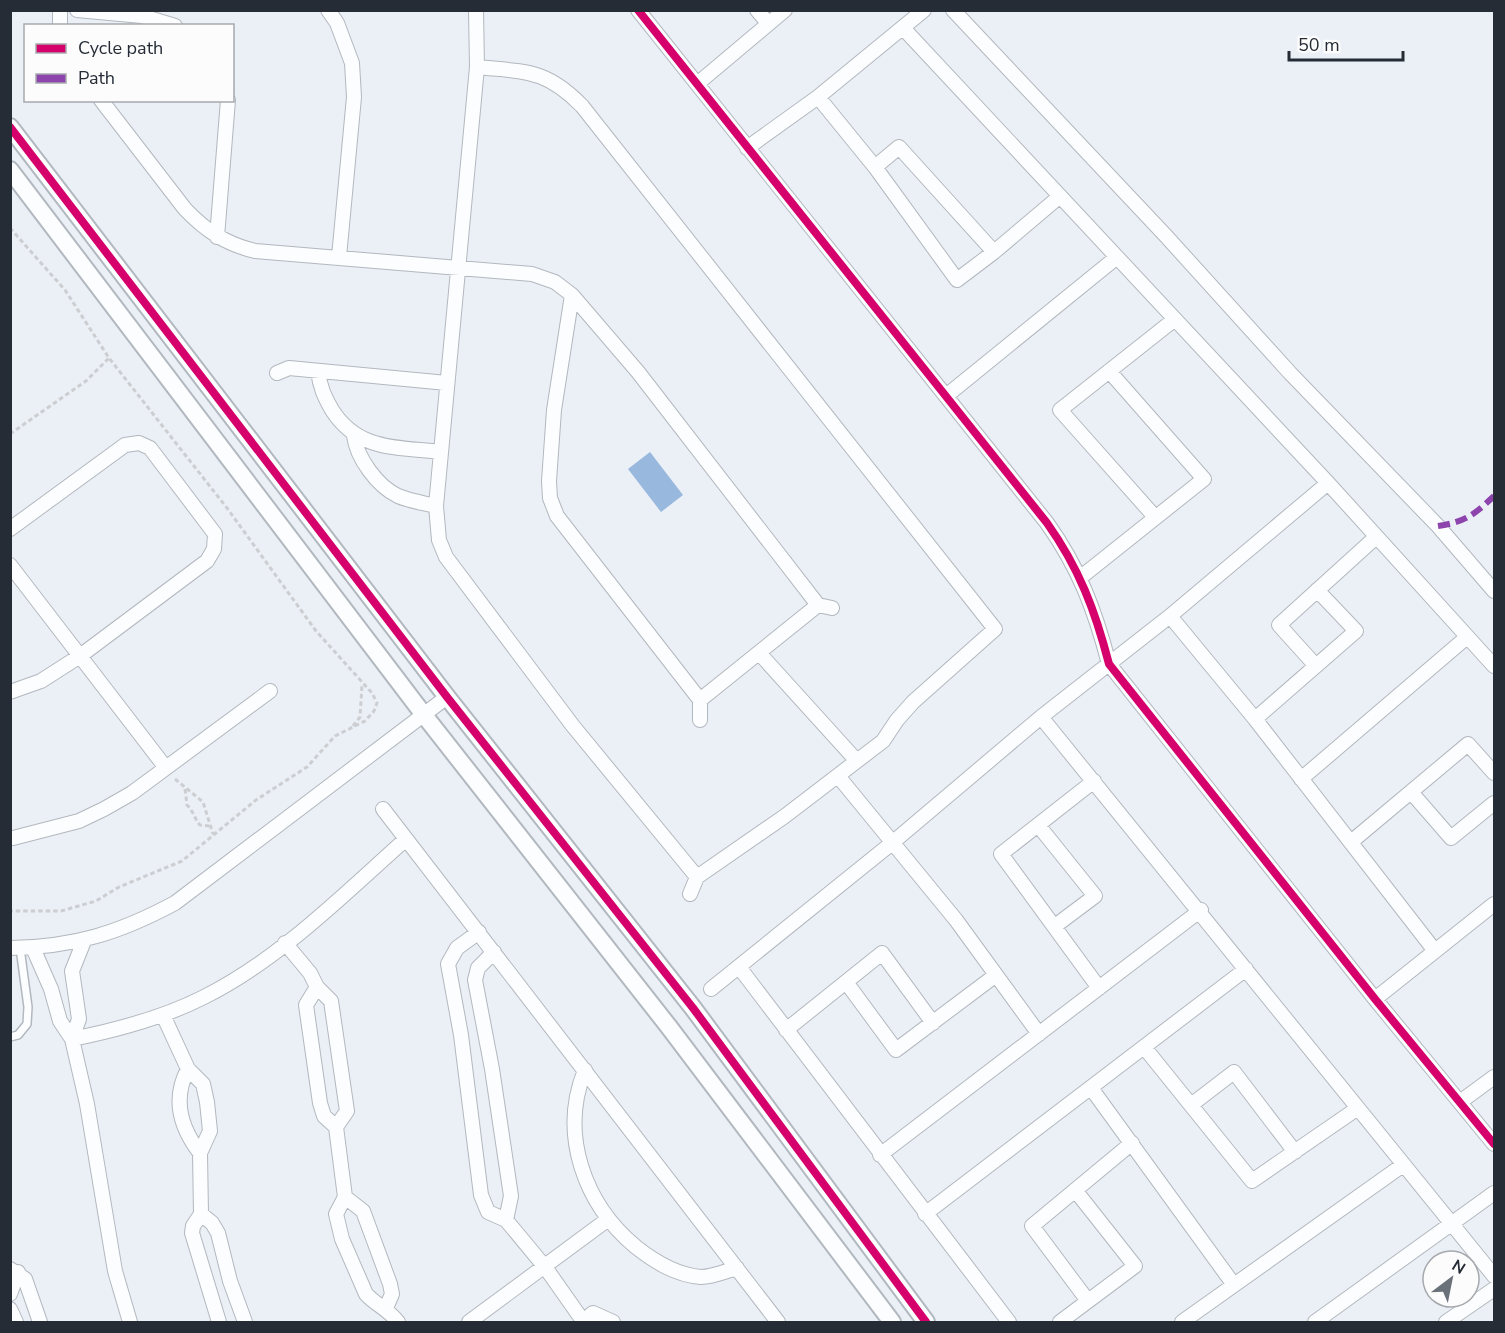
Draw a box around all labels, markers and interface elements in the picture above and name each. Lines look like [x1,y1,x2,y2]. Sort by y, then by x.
legend [24,24,234,102]
scale bar [1289,24,1403,62]
text: 50 m [1298,33,1340,57]
text: Cycle path [78,36,163,60]
text: Path [78,66,115,90]
north arrow [1421,1249,1481,1309]
text: N [1448,1255,1469,1280]

